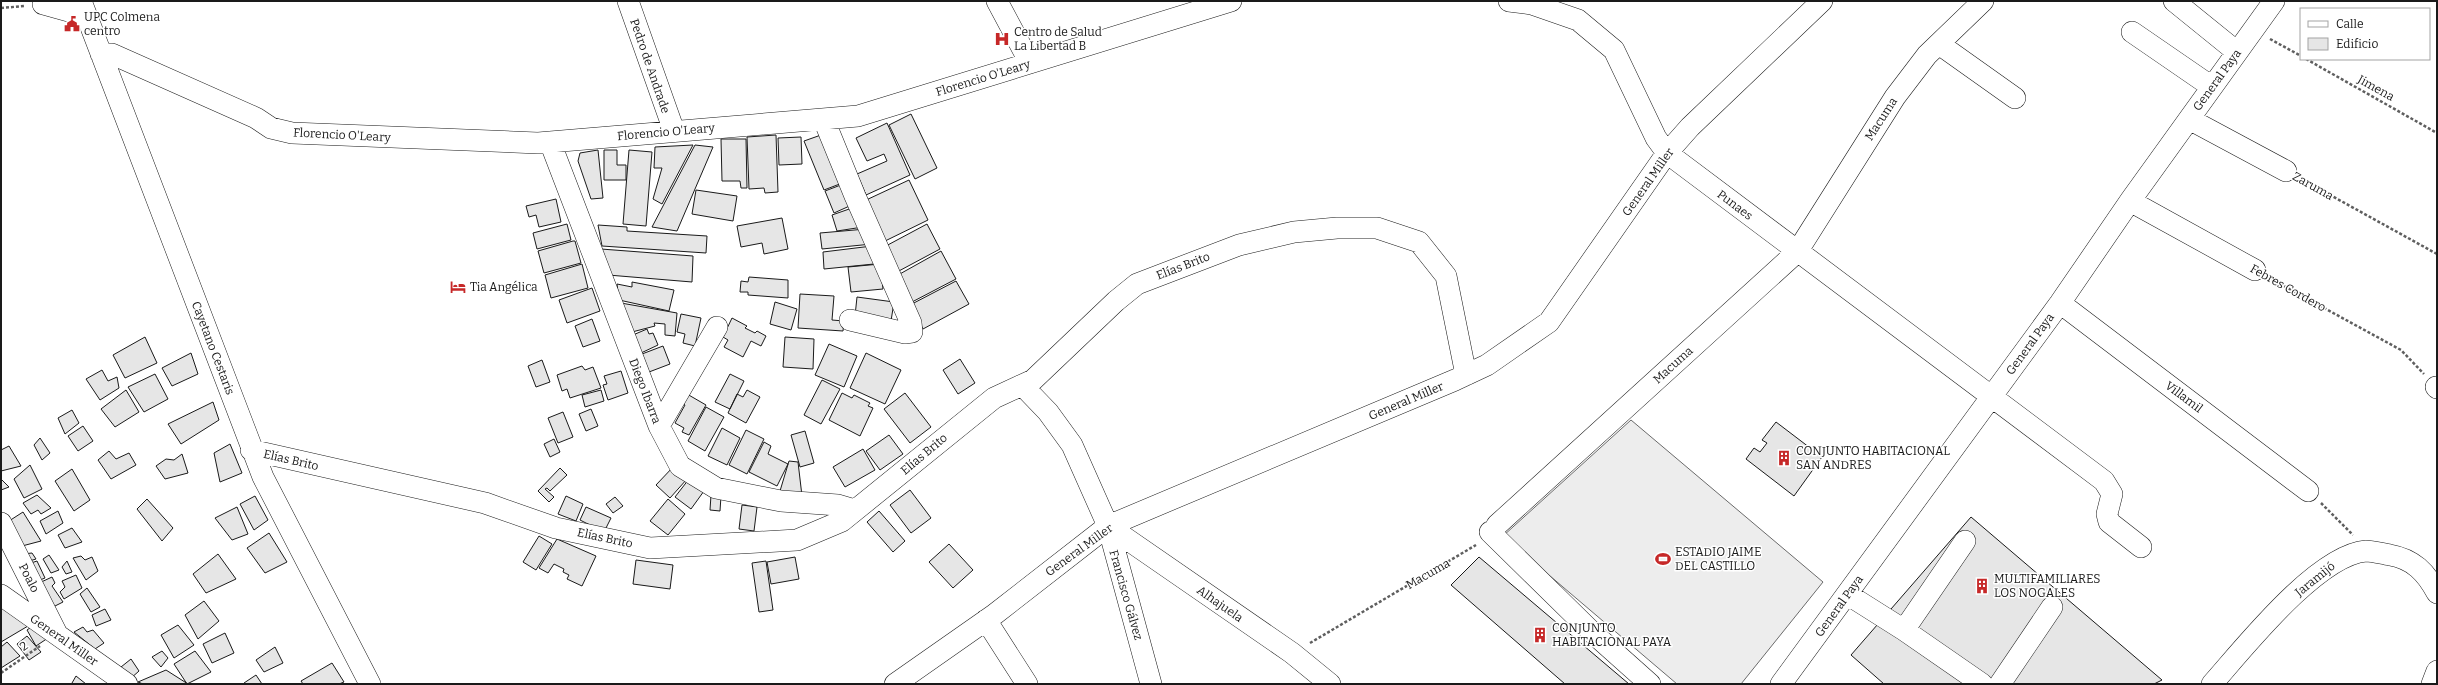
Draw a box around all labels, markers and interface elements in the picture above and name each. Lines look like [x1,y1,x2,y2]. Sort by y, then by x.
legend [2300,8,2430,60]
place label: UPC Colmena centro [84,10,160,38]
public building icon: UPC Colmena centro [63,15,81,33]
street label: Pedro de Andrade [627,17,673,115]
text: Calle [2336,17,2364,31]
place label: Centro de Salud La Libertad B [1014,25,1102,53]
hospital icon: Centro de Salud La Libertad B [993,30,1011,48]
text: Edificio [2336,37,2378,51]
street label: General Paya [2190,46,2244,113]
street label: Florencio O'Leary [934,57,1032,99]
street label: Jimena [2354,72,2397,104]
street label: Macuma [1862,95,1900,143]
street label: Florencio O'Leary [617,121,716,143]
street label: Florencio O'Leary [293,125,392,145]
street label: General Miller [1619,145,1677,219]
street label: Zaruma [2290,169,2336,203]
street label: Punaes [1714,187,1756,223]
street label: Elías Brito [1154,249,1212,283]
street label: Febres Cordero [2248,261,2328,315]
hotel icon: Tia Angélica [449,278,467,296]
place label: Tia Angélica [470,280,538,294]
street label: Cayetano Cestaris [189,299,237,397]
street label: General Paya [2003,310,2057,377]
street label: Macuma [1650,343,1696,386]
street label: Diego Ibarra [626,356,664,426]
street label: Villamil [2163,378,2206,416]
street label: General Miller [1366,379,1446,423]
street label: Elías Brito [898,430,950,477]
place label: CONJUNTO HABITACIONAL SAN ANDRES [1796,444,1950,472]
street label: Elías Brito [262,447,320,473]
building icon: CONJUNTO HABITACIONAL SAN ANDRES [1775,449,1793,467]
street label: General Miller [1043,520,1116,579]
street label: Elías Brito [576,525,634,551]
place label: ESTADIO JAIME DEL CASTILLO [1675,545,1761,573]
street label: Francisco Gálvez [1106,548,1146,642]
sports icon: ESTADIO JAIME DEL CASTILLO [1654,550,1672,568]
street label: Macuma [1404,556,1453,592]
street label: Jaramijó [2292,559,2338,600]
street label: Poalo [16,561,42,595]
street label: General Paya [1812,572,1866,639]
place label: MULTIFAMILIARES LOS NOGALES [1994,572,2101,600]
building icon: MULTIFAMILIARES LOS NOGALES [1973,577,1991,595]
street label: Alhajuela [1194,583,1246,625]
street label: General Miller [27,611,101,669]
place label: CONJUNTO HABITACIONAL PAYA [1552,621,1672,649]
building icon: CONJUNTO HABITACIONAL PAYA [1531,626,1549,644]
street label: 2 [17,638,31,654]

